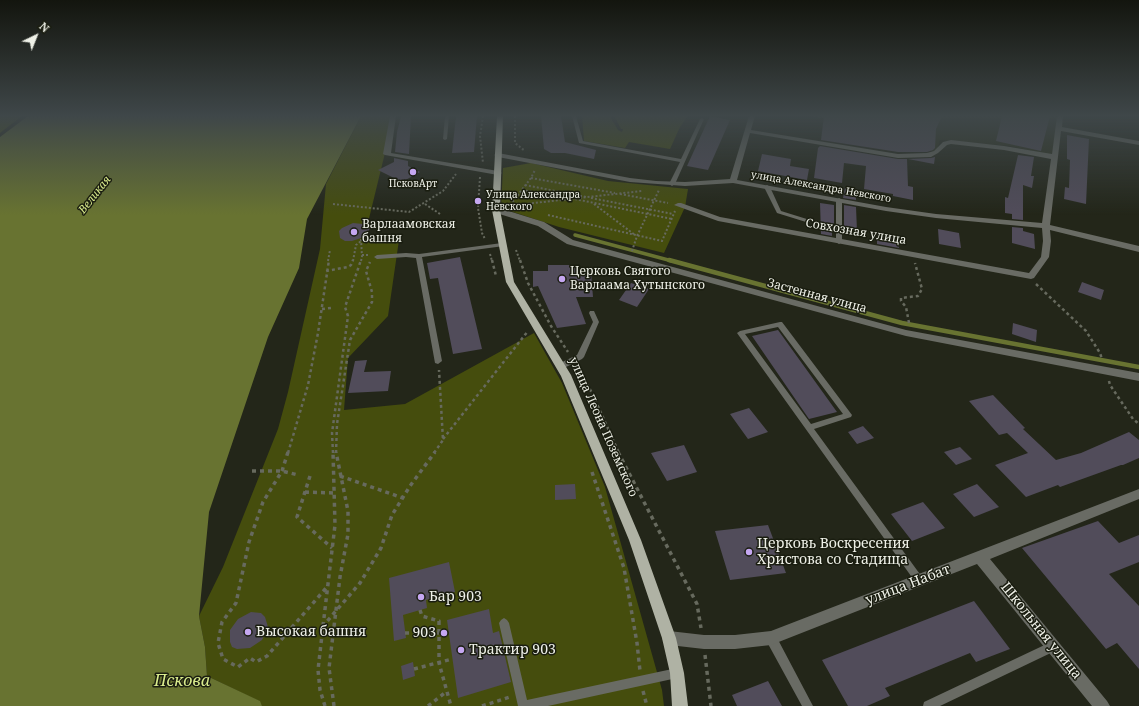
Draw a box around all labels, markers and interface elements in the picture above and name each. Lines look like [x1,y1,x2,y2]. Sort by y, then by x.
north arrow [16,16,56,56]
text: N [36,18,53,35]
marker: ПсковАрт [408,167,418,177]
street label: улица Александра Невского [750,169,892,205]
water label: Великая [76,174,114,216]
place label: ПсковАрт [389,178,437,190]
place label: Улица Александра Невского [486,189,580,212]
marker: Улица Александра Невского [473,196,483,206]
street label: Совхозная улица [804,216,908,248]
place label: Варлаамовская башня [362,218,456,246]
marker: Варлаамовская башня [349,227,359,237]
place label: Церковь Святого Варлаама Хутынского [570,265,705,293]
marker: Церковь Святого Варлаама Хутынского [557,274,567,284]
street label: Застенная улица [766,276,868,316]
street label: улица Леона Поземского [566,355,640,499]
place label: Церковь Воскресения Христова со Стадища [757,536,910,568]
marker: Церковь Воскресения Христова со Стадища [744,547,754,557]
street label: улица Набат [863,561,953,609]
street label: Школьная улица [997,579,1085,683]
place label: Бар 903 [429,589,482,605]
marker: Бар 903 [416,592,426,602]
place label: Высокая башня [256,624,366,640]
place label: 903 [413,625,436,641]
marker: Высокая башня [243,627,253,637]
marker: 903 [439,628,449,638]
place label: Трактир 903 [469,642,556,658]
marker: Трактир 903 [456,645,466,655]
water label: Пскова [154,671,210,691]

